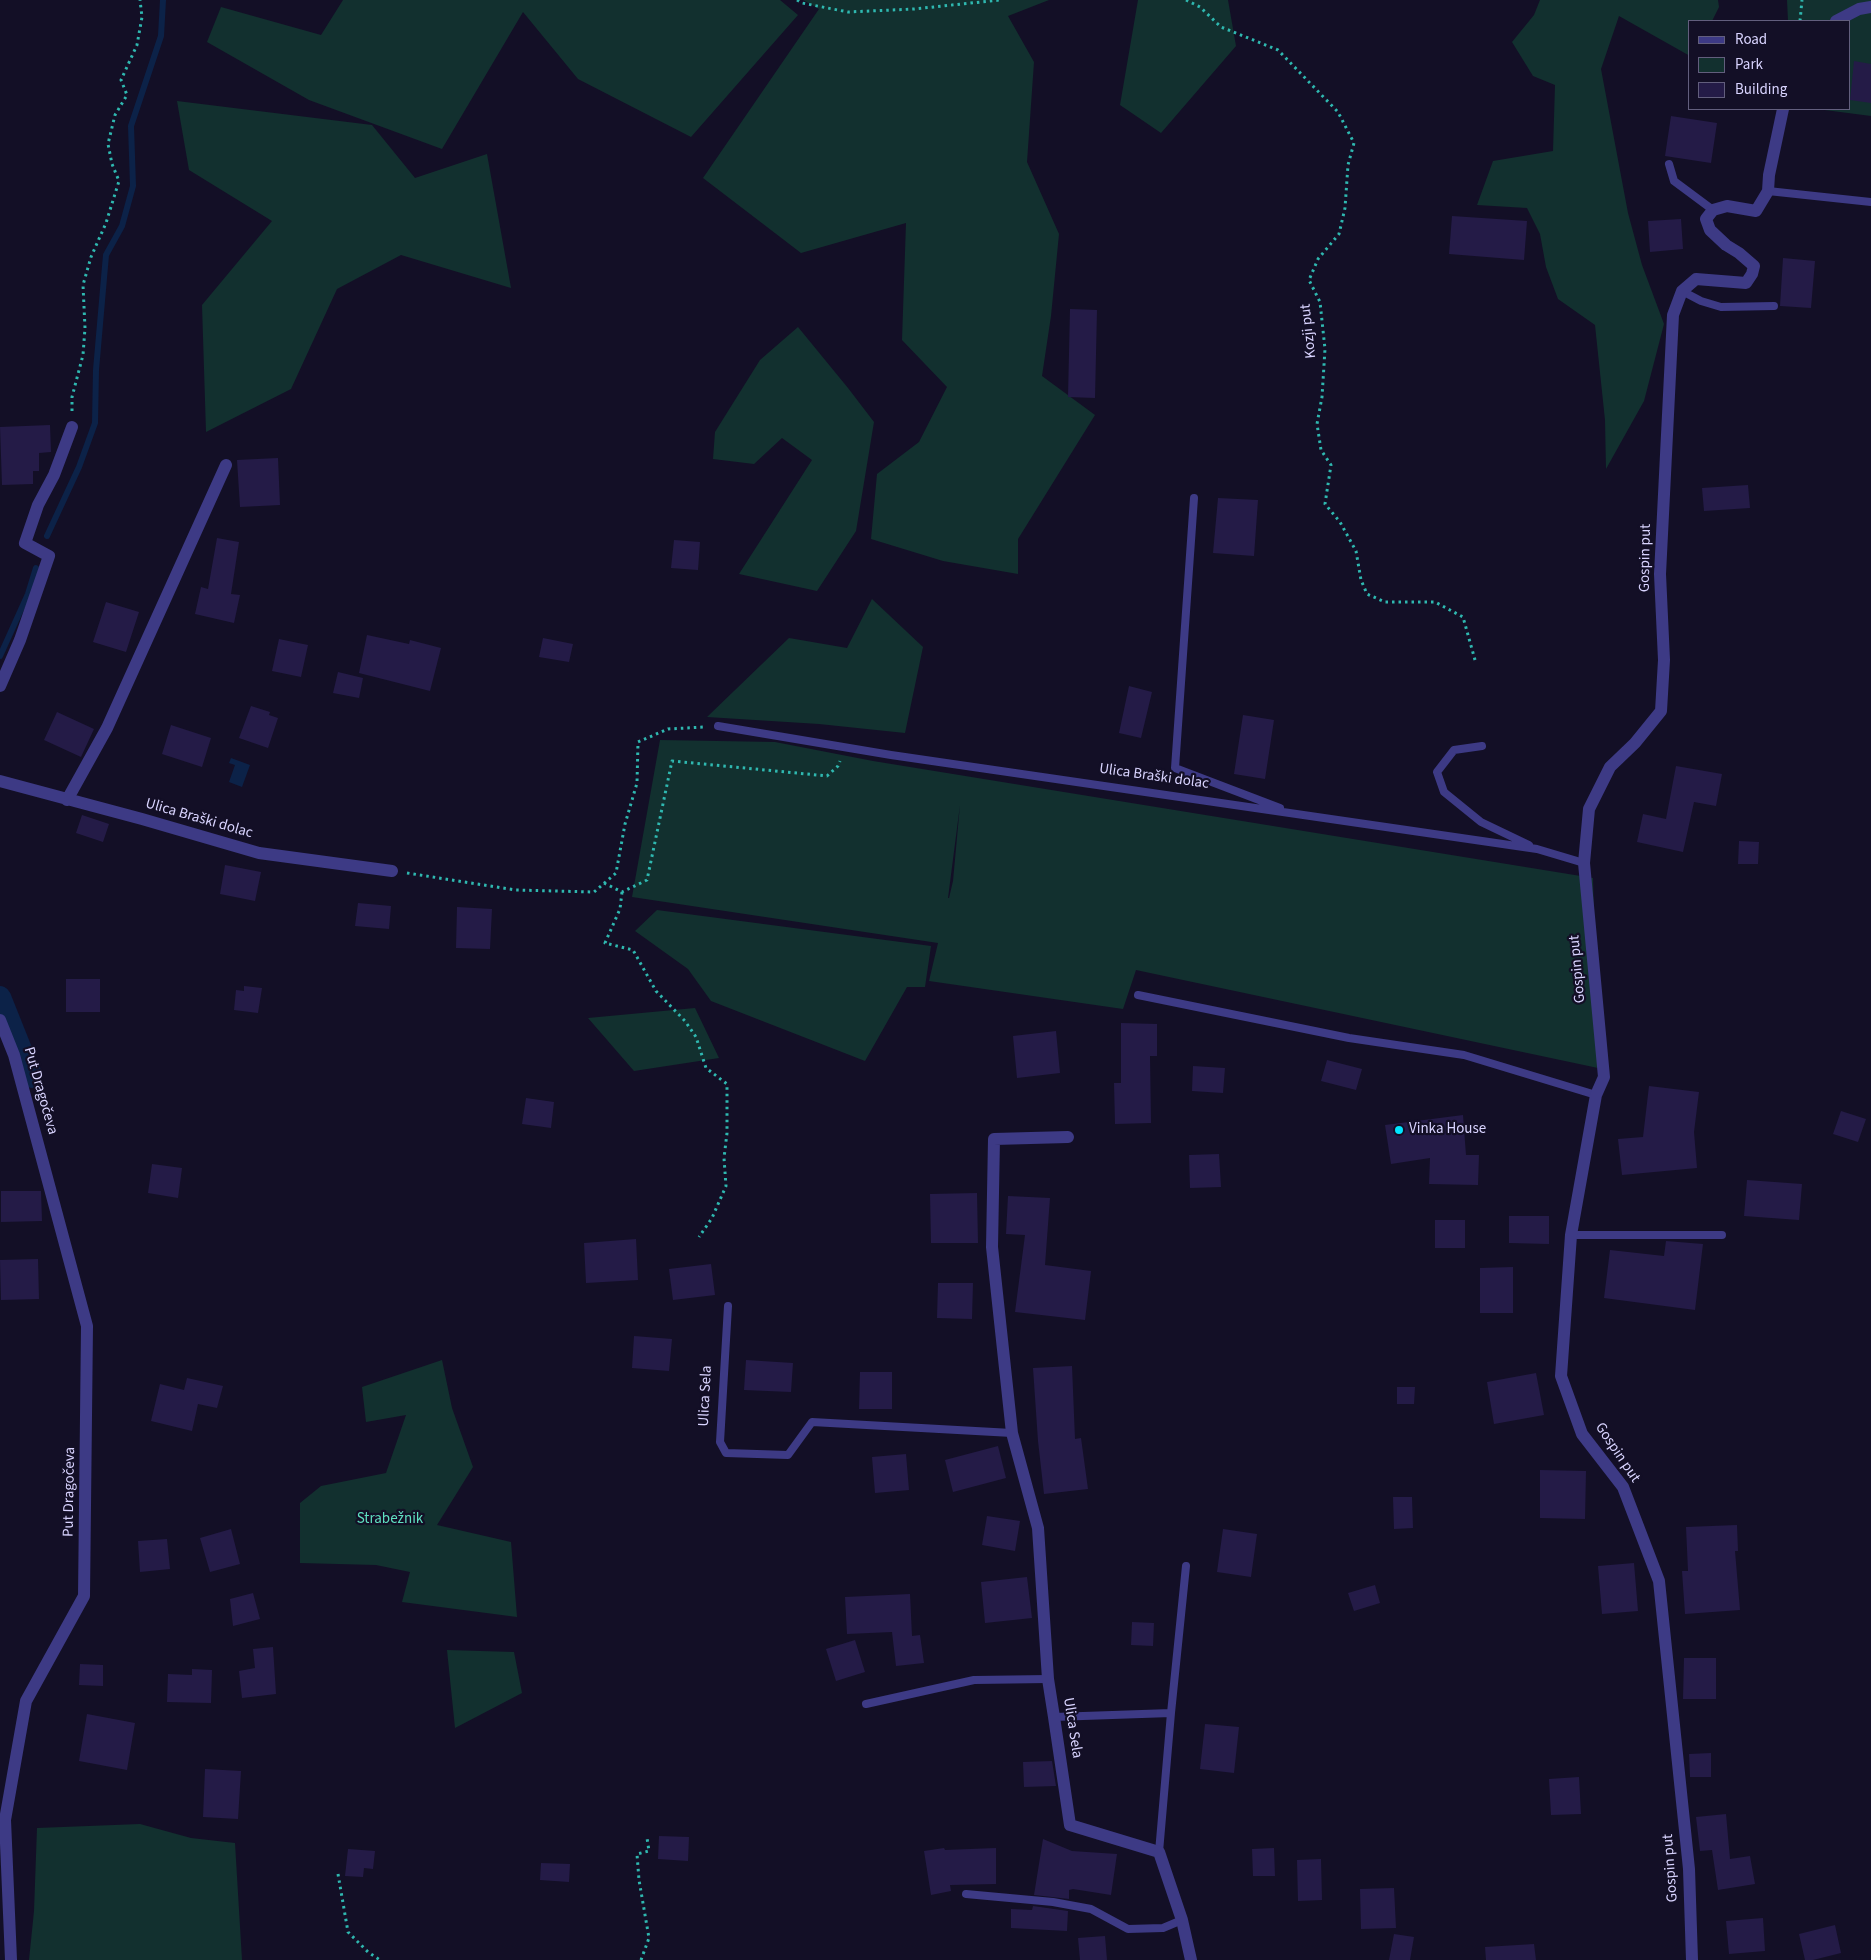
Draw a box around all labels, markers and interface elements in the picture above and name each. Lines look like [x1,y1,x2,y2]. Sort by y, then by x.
legend [1688,20,1851,110]
text: Road [1735,29,1767,50]
text: Park [1735,54,1763,75]
text: Building [1735,79,1787,100]
street label: Kozji put [1297,303,1321,359]
street label: Gospin put [1636,524,1656,592]
street label: Ulica Braški dolac [1098,760,1210,794]
street label: Ulica Braški dolac [143,795,255,843]
street label: Gospin put [1566,934,1590,1004]
street label: Put Dragočeva [19,1045,61,1137]
place label: Vinka House [1409,1121,1486,1139]
marker: Vinka House [1393,1124,1405,1136]
street label: Ulica Sela [695,1365,717,1427]
street label: Gospin put [1590,1420,1644,1486]
street label: Put Dragočeva [60,1447,80,1537]
park label: Strabežnik [357,1511,423,1529]
street label: Ulica Sela [1058,1696,1086,1760]
street label: Gospin put [1660,1833,1682,1903]

